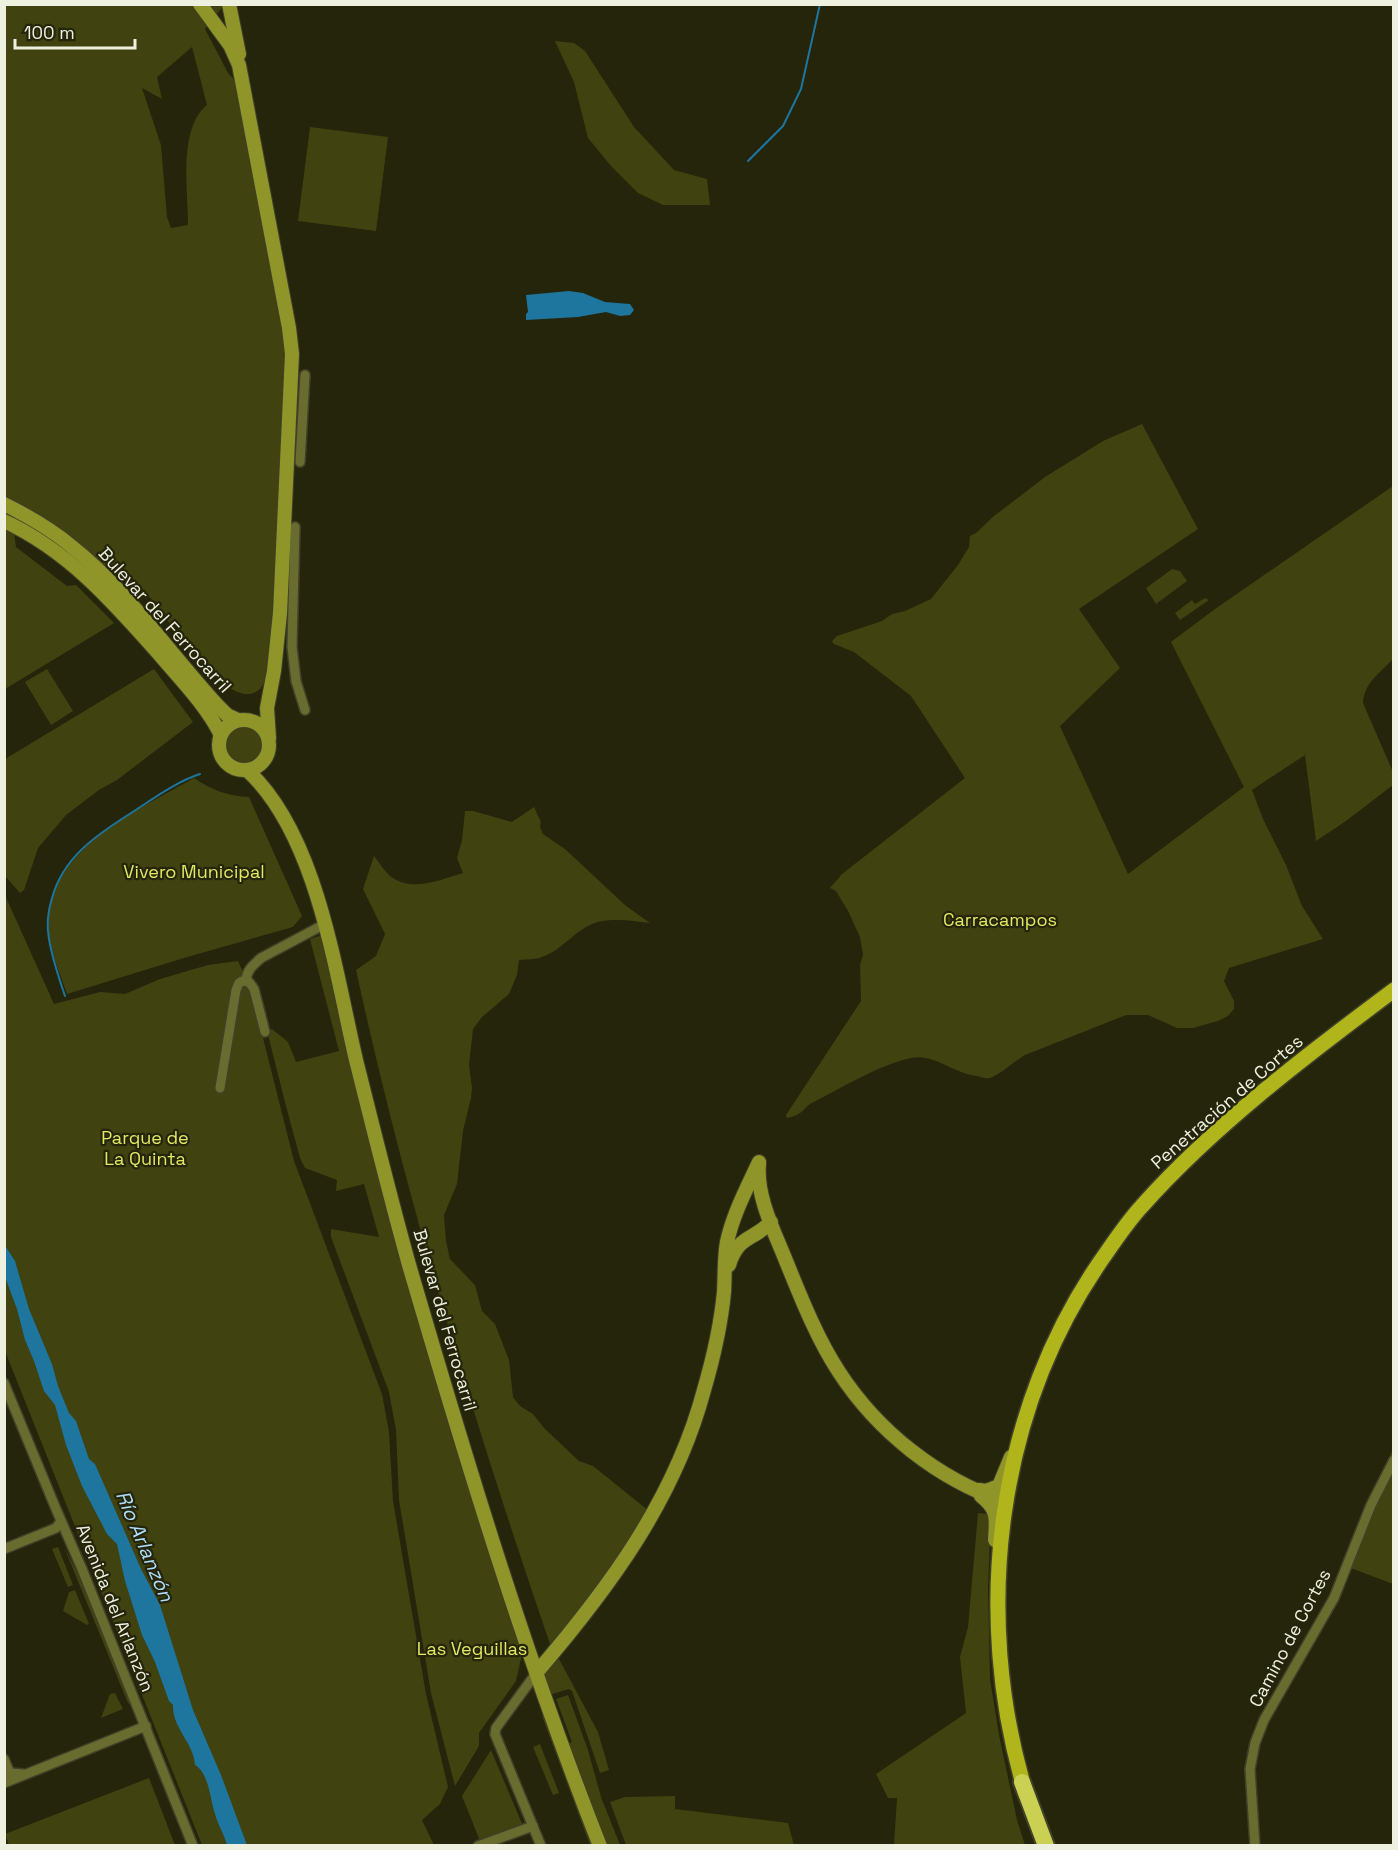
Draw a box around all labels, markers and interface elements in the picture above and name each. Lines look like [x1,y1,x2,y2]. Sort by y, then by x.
scale bar [15,12,135,50]
text: 100 m [24,21,75,44]
street label: Bulevar del Ferrocarril [94,542,237,697]
park label: Vivero Municipal [123,860,265,883]
park label: Carracampos [943,908,1057,931]
street label: Penetración de Cortes [1146,1029,1307,1174]
park label: Parque de La Quinta [101,1126,189,1170]
street label: Bulevar del Ferrocarril [408,1226,482,1414]
water label: Río Arlanzón [110,1487,180,1606]
street label: Avenida del Arlanzón [71,1520,160,1695]
street label: Camino de Cortes [1243,1565,1336,1711]
park label: Las Veguillas [417,1637,527,1660]

